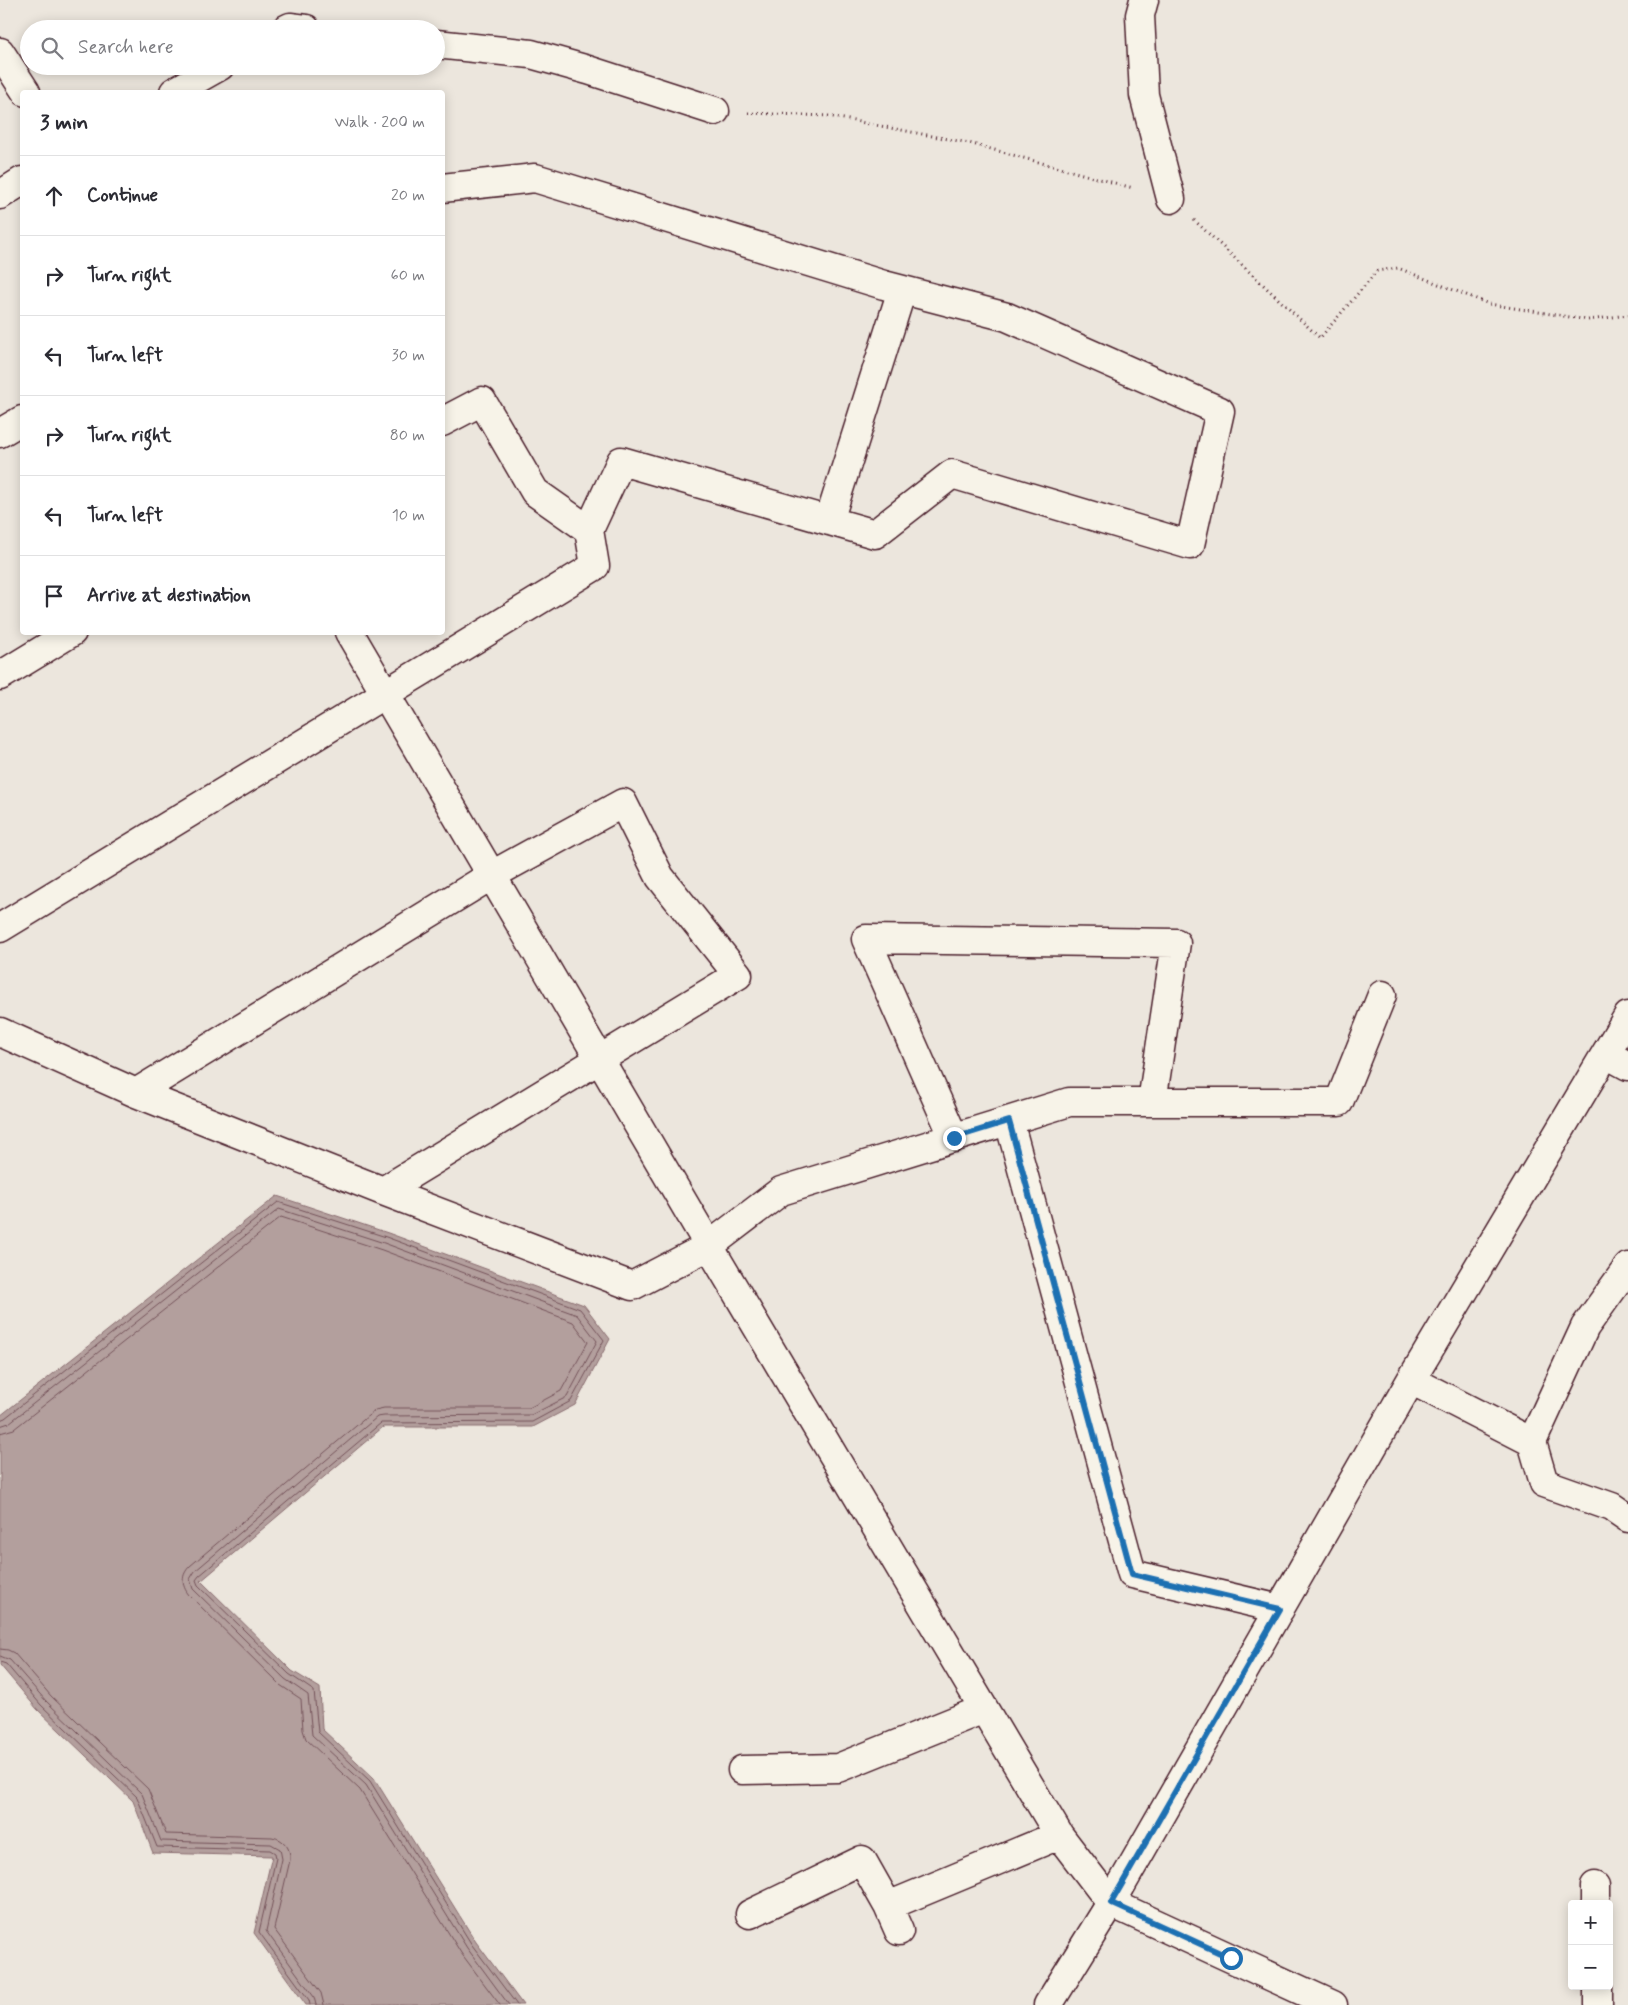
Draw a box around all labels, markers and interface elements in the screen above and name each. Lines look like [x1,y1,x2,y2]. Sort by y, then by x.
search box [20,20,445,75]
icon: search [38,34,66,62]
text: Search here [78,35,174,60]
text: 3 min [40,109,88,137]
text: Walk · 200 m [334,112,425,133]
icon: ahead [40,182,68,210]
text: Continue [87,183,158,208]
text: 20 m [391,185,425,206]
icon: right [40,262,68,290]
text: Turn right [87,263,171,288]
text: 60 m [391,265,425,286]
icon: left [40,342,68,370]
text: Turn left [87,343,163,368]
text: 30 m [392,345,425,366]
icon: right [40,422,68,450]
text: Turn right [87,423,171,448]
text: 80 m [390,425,425,446]
icon: left [40,502,68,530]
text: Turn left [87,503,163,528]
text: 10 m [392,505,425,526]
icon: arrive [40,582,68,610]
text: Arrive at destination [87,583,251,608]
route end [943,1127,966,1150]
map controls [1568,1900,1613,1990]
button: + [1568,1900,1613,1945]
button: − [1568,1945,1613,1990]
route start [1220,1947,1243,1970]

